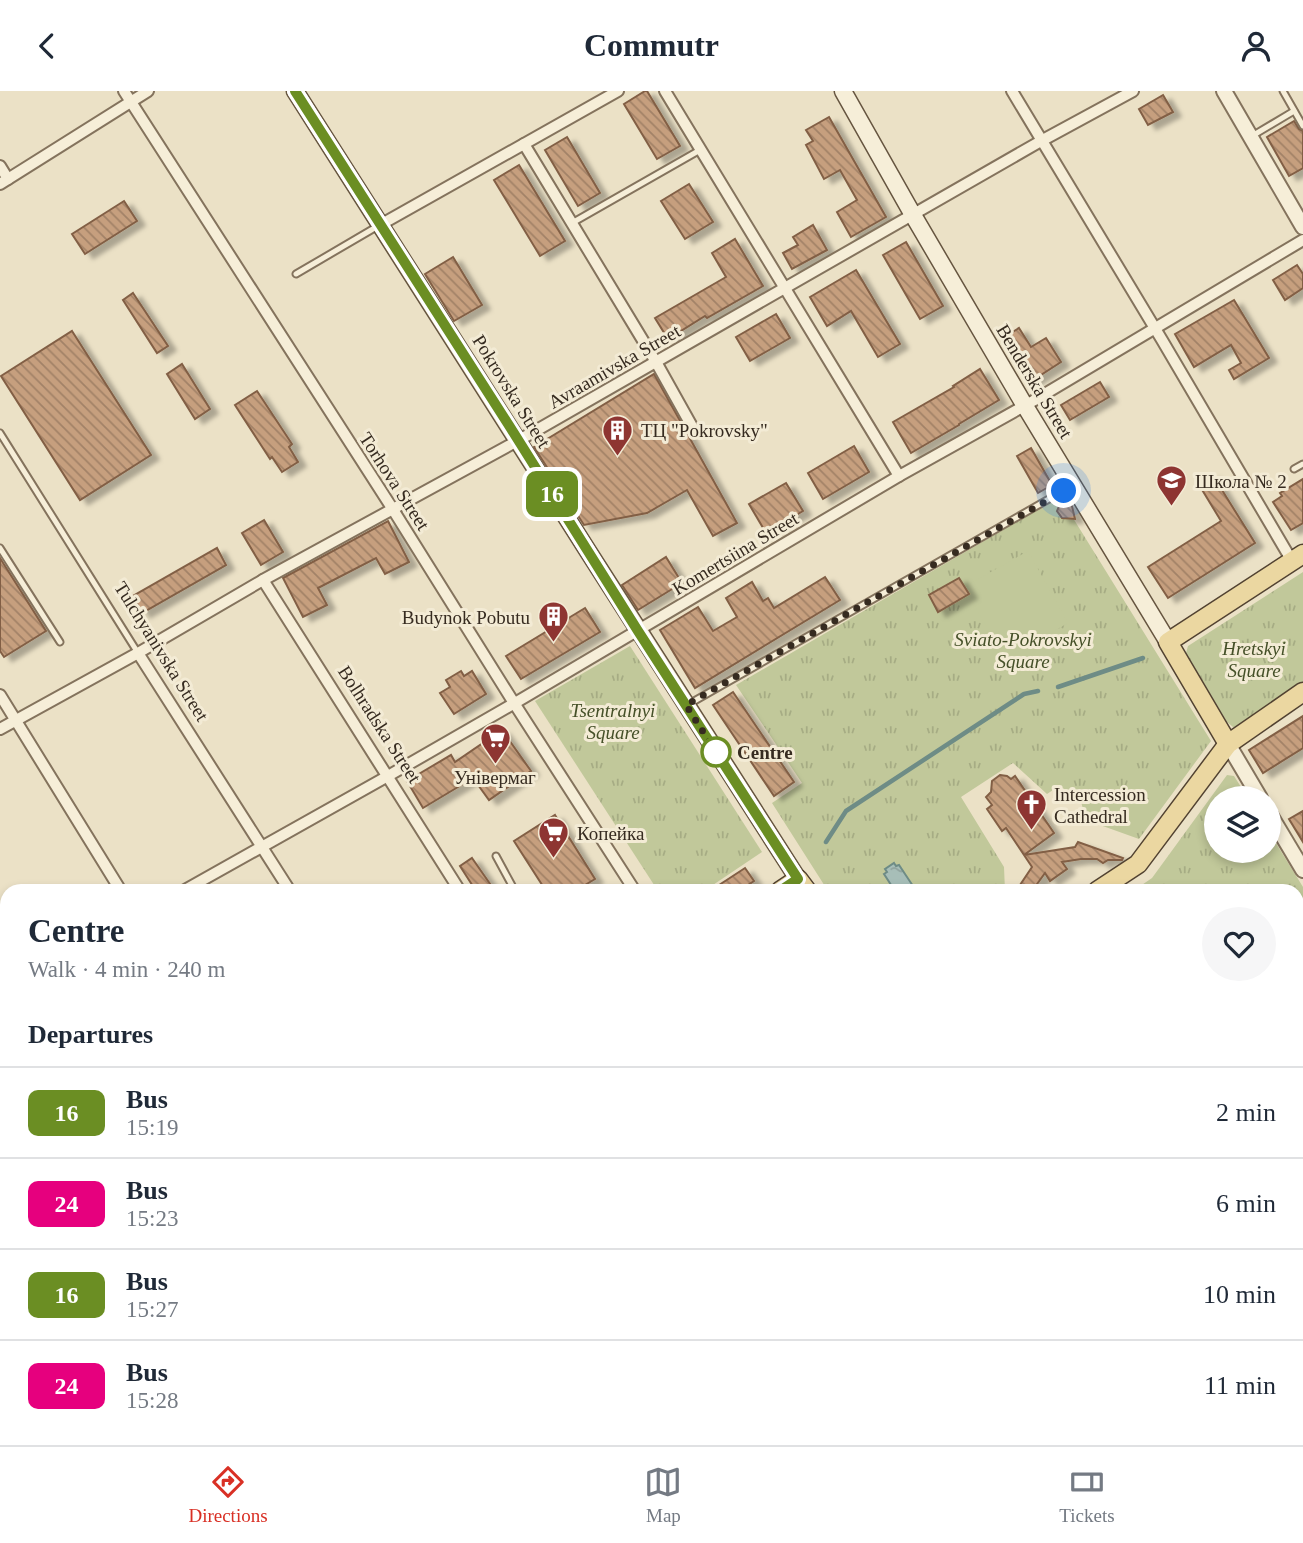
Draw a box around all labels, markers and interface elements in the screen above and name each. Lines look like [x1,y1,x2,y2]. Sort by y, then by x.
icon: back [28,27,66,65]
text: Commutr [584,27,719,63]
icon: person [1237,27,1275,65]
street label: Avraamivska Street [544,320,685,413]
street label: Benderska Street [992,320,1077,443]
street label: Pokrovska Street [468,331,555,452]
building icon: ТЦ "Pokrovsky" [601,413,635,457]
place label: ТЦ "Pokrovsky" [641,420,768,441]
street label: Torhova Street [355,429,434,535]
school or university icon: Школа № 2 [1155,464,1189,508]
line badge: 16 [520,471,584,517]
place label: Школа № 2 [1195,471,1287,492]
your location [1046,473,1081,508]
text: 16 [540,481,564,507]
street label: Komertsiina Street [669,507,803,599]
street label: Tulchyanivska Street [110,578,213,725]
building icon: Budynok Pobutu [536,600,570,644]
place label: Budynok Pobutu [402,607,530,628]
park label: Sviato-Pokrovskyi Square [954,629,1092,672]
park label: Hretskyi Square [1221,638,1286,681]
street label: Bolhradska Street [334,662,426,787]
park label: Tsentralnyi Square [571,700,655,743]
supermarket icon: Універмаг [478,721,512,765]
marker: Centre [701,737,731,767]
place label: Centre [737,742,793,763]
place label: Універмаг [454,767,536,788]
place label: Intercession Cathedral [1054,784,1146,827]
map controls [1204,786,1281,863]
button: layers [1204,786,1281,863]
church icon: Intercession Cathedral [1014,788,1048,832]
supermarket icon: Копейка [537,816,571,860]
place label: Копейка [577,823,645,844]
button: heart [1202,907,1276,981]
text: Centre [28,913,125,949]
text: Walk · 4 min · 240 m [28,957,225,982]
text: Departures [28,1020,153,1049]
text: Bus [126,1085,168,1114]
text: 2 min [1216,1098,1276,1127]
text: 16 [55,1100,79,1126]
text: 15:19 [126,1115,178,1140]
text: Bus [126,1176,168,1205]
text: 6 min [1216,1189,1276,1218]
text: 24 [55,1191,79,1217]
text: 15:23 [126,1206,178,1231]
text: Bus [126,1267,168,1296]
text: 10 min [1203,1280,1276,1309]
text: 16 [55,1282,79,1308]
text: 15:27 [126,1297,178,1322]
text: Bus [126,1358,168,1387]
text: 11 min [1204,1371,1276,1400]
text: 24 [55,1373,79,1399]
text: 15:28 [126,1388,178,1413]
tab: Directions [188,1463,268,1527]
tab: Map [644,1463,682,1527]
tab: Tickets [1059,1463,1115,1527]

